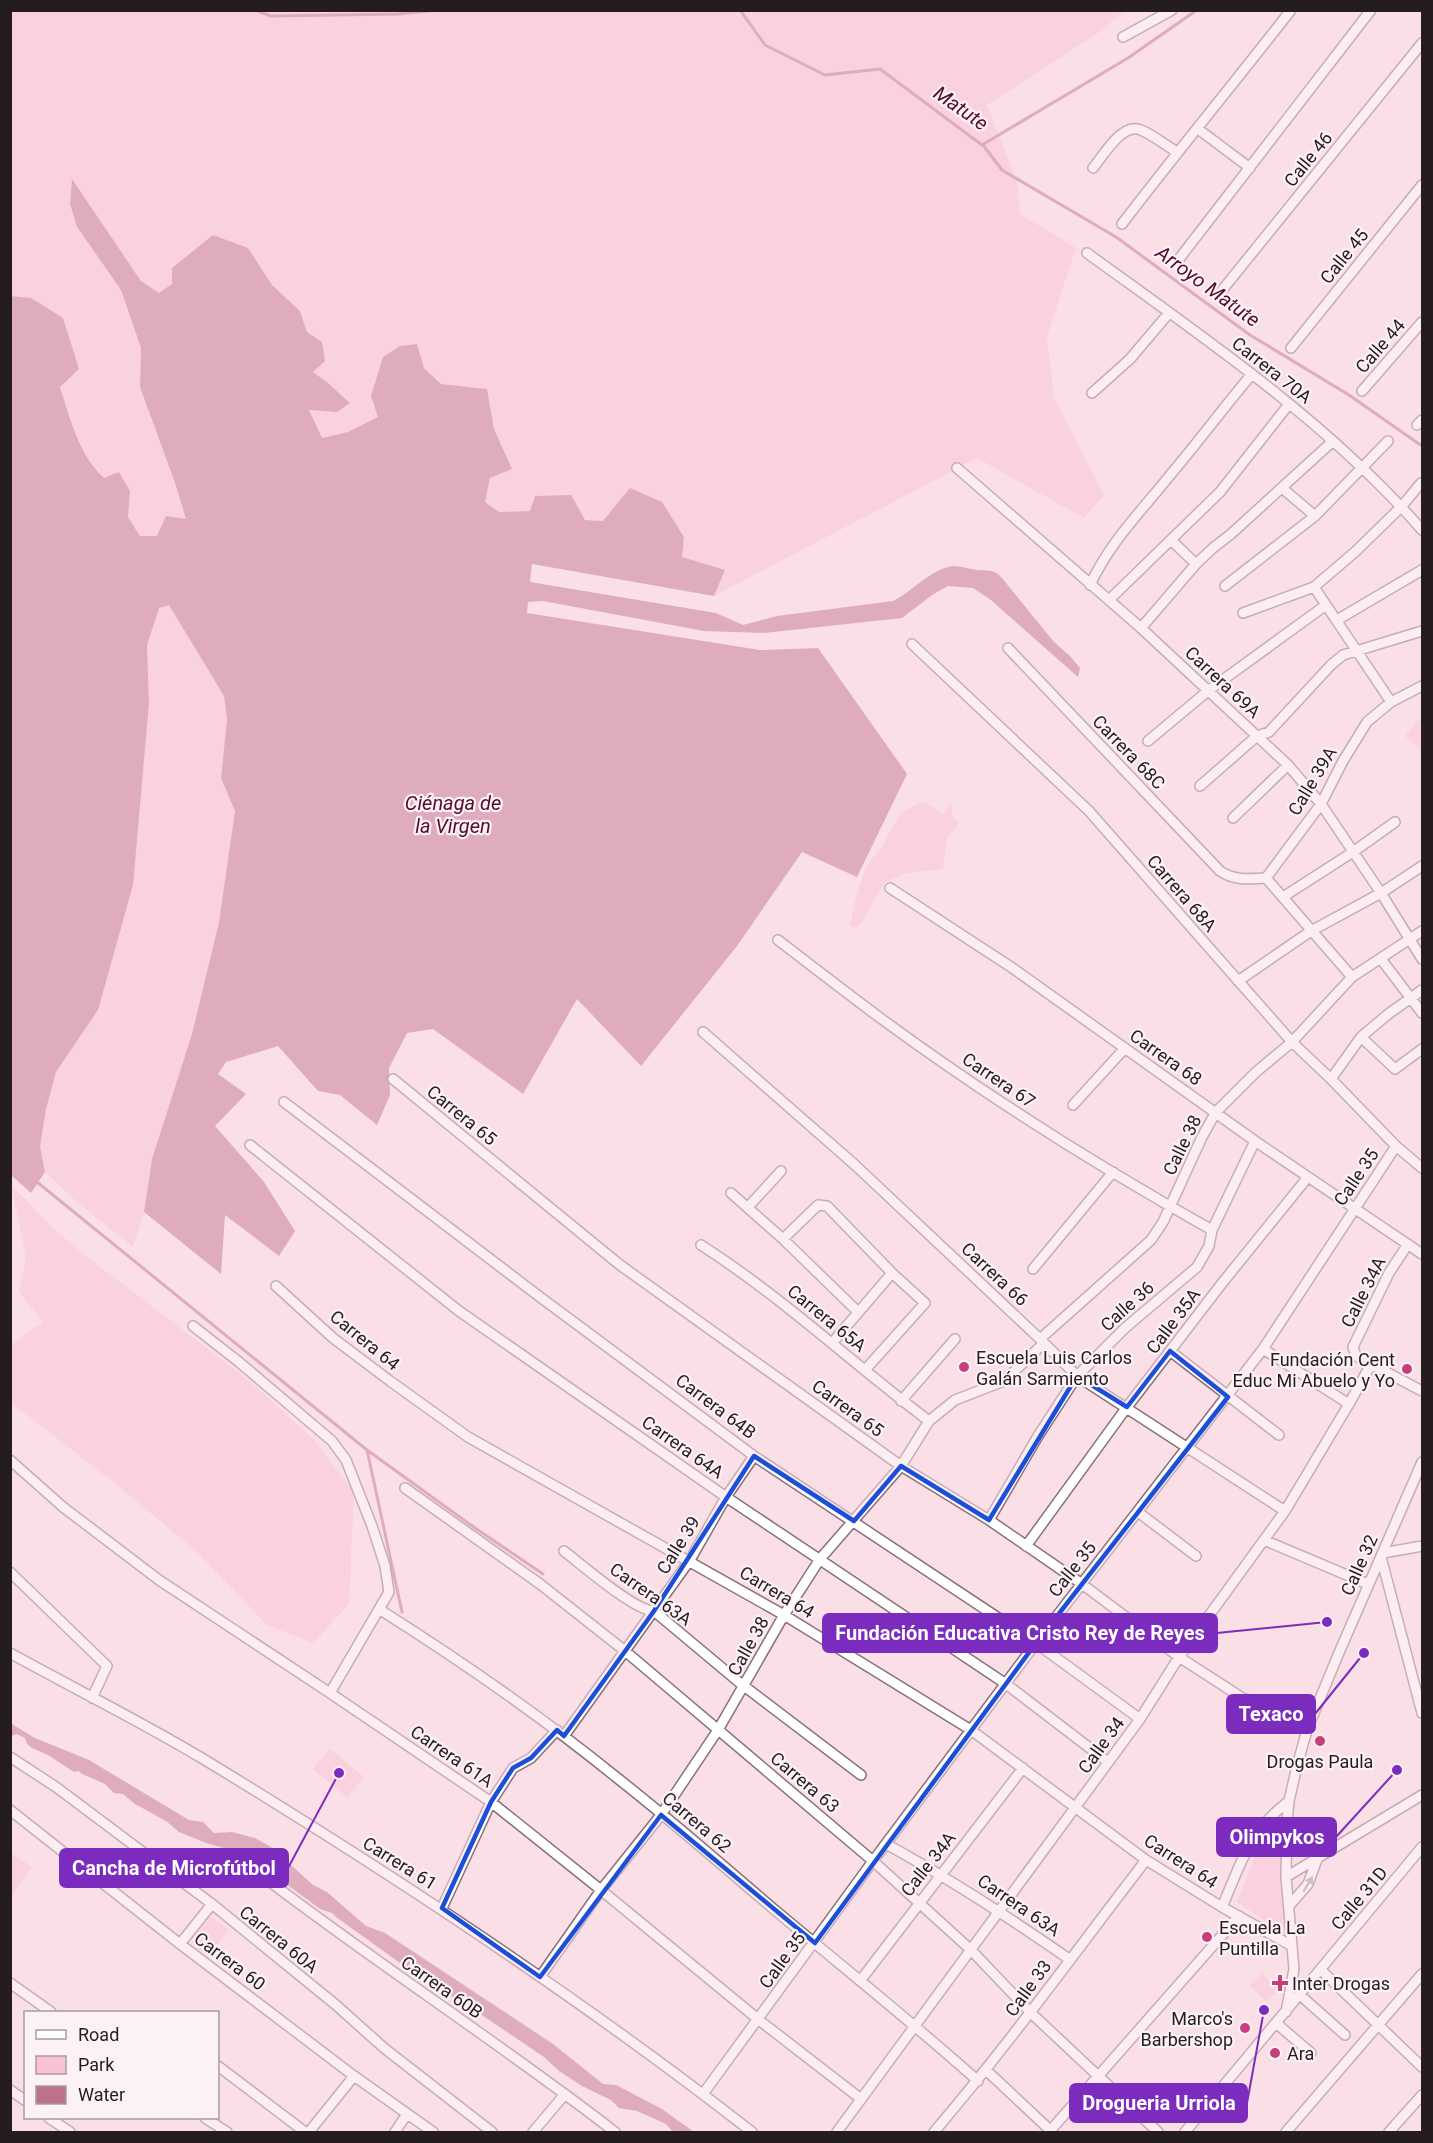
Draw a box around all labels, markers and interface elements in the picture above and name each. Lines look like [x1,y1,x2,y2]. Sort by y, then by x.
water label: Matute [929,81,993,135]
street label: Calle 46 [1280,127,1336,191]
street label: Calle 45 [1316,224,1372,288]
water label: Arroyo Matute [1151,240,1265,332]
street label: Calle 44 [1351,315,1409,377]
street label: Carrera 70A [1228,332,1316,408]
street label: Carrera 69A [1181,642,1265,722]
street label: Carrera 68C [1088,711,1170,793]
street label: Calle 39A [1283,743,1341,819]
water label: Ciénaga de la Virgen [405,791,501,838]
street label: Carrera 68A [1143,850,1221,936]
street label: Carrera 68 [1126,1025,1206,1089]
street label: Carrera 67 [959,1048,1039,1112]
street label: Carrera 65 [423,1081,501,1149]
street label: Calle 38 [1158,1111,1206,1179]
street label: Calle 35 [1329,1144,1383,1210]
street label: Carrera 66 [957,1238,1033,1310]
street label: Calle 34A [1336,1253,1390,1331]
street label: Calle 36 [1096,1277,1158,1335]
street label: Carrera 65A [783,1280,871,1356]
street label: Calle 35A [1142,1284,1204,1358]
street label: Carrera 64 [326,1306,404,1374]
place label: Escuela Luis Carlos Galán Sarmiento [976,1347,1132,1389]
place label: Fundación Cent Educ Mi Abuelo y Yo [1233,1349,1395,1391]
marker: Escuela Luis Carlos Galán Sarmiento [957,1360,971,1374]
marker: Fundación Cent Educ Mi Abuelo y Yo [1400,1362,1414,1376]
street label: Carrera 64B [672,1369,760,1443]
street label: Carrera 65 [808,1375,888,1441]
street label: Carrera 64A [638,1411,728,1483]
street label: Calle 39 [652,1512,704,1578]
street label: Calle 32 [1336,1531,1382,1599]
street label: Calle 35 [1044,1537,1100,1601]
street label: Carrera 63A [606,1558,696,1630]
street label: Carrera 64 [736,1562,818,1622]
street label: Calle 38 [723,1613,773,1679]
callout: Fundación Educativa Cristo Rey de Reyes [823,1614,1217,1652]
text: Fundación Educativa Cristo Rey de Reyes [835,1621,1205,1645]
callout: Texaco [1227,1695,1315,1733]
text: Texaco [1239,1702,1303,1726]
street label: Calle 34 [1074,1713,1128,1777]
street label: Carrera 61A [407,1721,497,1791]
marker: Drogas Paula [1313,1734,1327,1748]
street label: Carrera 63 [766,1747,844,1817]
place label: Drogas Paula [1267,1751,1373,1772]
street label: Carrera 62 [658,1787,736,1857]
callout: Olimpykos [1217,1818,1336,1856]
text: Olimpykos [1229,1825,1325,1849]
street label: Calle 34A [896,1827,960,1901]
street label: Carrera 64 [1140,1830,1222,1892]
street label: Carrera 61 [359,1832,441,1894]
callout: Cancha de Microfútbol [60,1849,288,1887]
text: Cancha de Microfútbol [72,1856,276,1880]
street label: Calle 31D [1326,1862,1392,1934]
street label: Carrera 63A [974,1870,1064,1940]
one-way arrow [1302,1876,1313,1892]
street label: Carrera 60A [235,1901,323,1977]
place label: Escuela La Puntilla [1219,1917,1306,1959]
street label: Carrera 60 [190,1928,270,1994]
street label: Calle 35 [755,1928,809,1992]
marker: Escuela La Puntilla [1200,1930,1214,1944]
street label: Carrera 60B [397,1951,487,2023]
street label: Calle 33 [1001,1956,1055,2020]
place label: Inter Drogas [1292,1973,1390,1994]
marker: Inter Drogas [1273,1976,1287,1990]
place label: Marco's Barbershop [1141,2008,1233,2050]
legend [24,2011,219,2119]
marker: Marco's Barbershop [1238,2021,1252,2035]
text: Road [78,2024,119,2045]
place label: Ara [1287,2043,1314,2064]
marker: Ara [1268,2046,1282,2060]
text: Park [78,2054,115,2075]
text: Water [78,2084,125,2105]
callout: Drogueria Urriola [1070,2084,1247,2122]
text: Drogueria Urriola [1082,2091,1236,2115]

